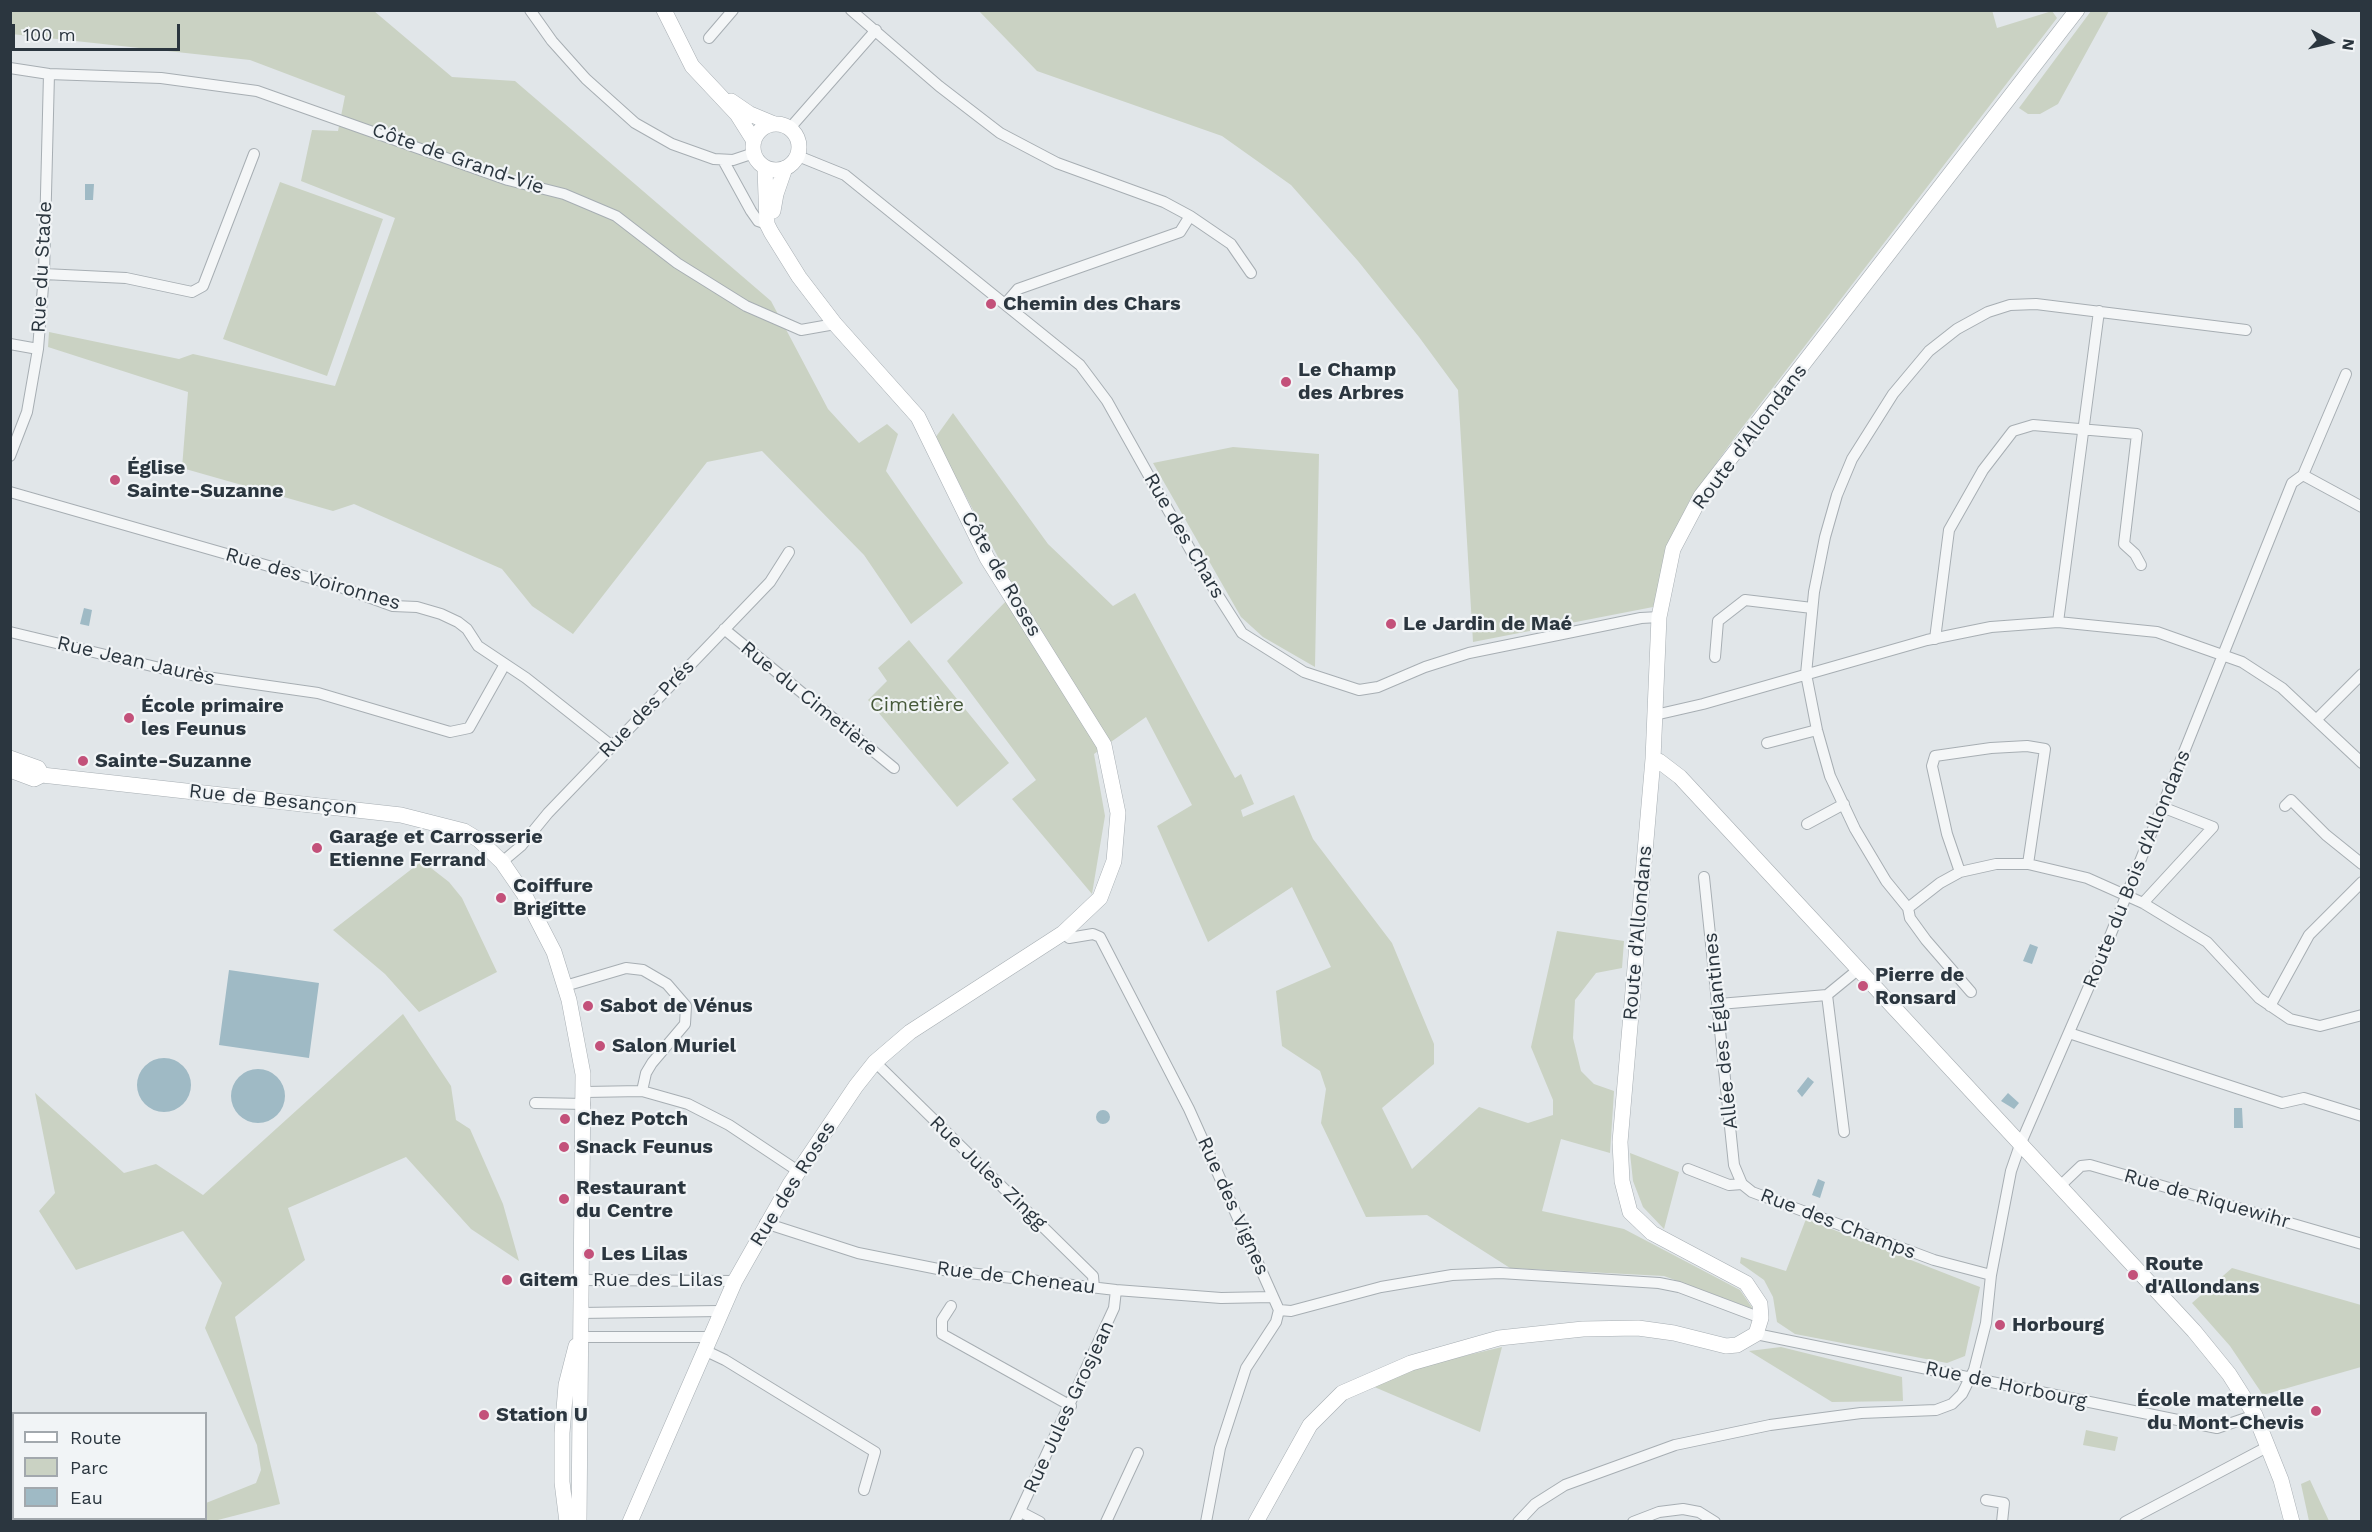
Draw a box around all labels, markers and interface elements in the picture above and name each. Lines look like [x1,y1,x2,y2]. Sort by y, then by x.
scale bar [15,12,183,50]
north arrow [2300,12,2360,72]
text: 100 m [23,24,76,45]
text: N [2338,37,2359,52]
street label: Côte de Grand-Vie [369,118,547,200]
street label: Rue du Stade [27,200,57,334]
place label: Chemin des Chars [1003,292,1181,316]
marker: Chemin des Chars [984,297,998,311]
place label: Le Champ des Arbres [1298,358,1404,405]
street label: Route d'Allondans [1688,360,1812,514]
marker: Le Champ des Arbres [1279,375,1293,389]
place label: Église Sainte-Suzanne [127,456,284,503]
street label: Rue des Chars [1138,469,1230,603]
marker: Église Sainte-Suzanne [108,473,122,487]
street label: Côte de Roses [955,507,1047,641]
street label: Rue des Voironnes [223,542,403,616]
place label: Le Jardin de Maé [1403,612,1572,636]
marker: Le Jardin de Maé [1384,617,1398,631]
street label: Rue Jean Jaurès [55,631,217,691]
street label: Rue du Cimetière [736,636,882,762]
street label: Rue des Prés [594,655,700,763]
park label: Cimetière [870,693,964,717]
place label: École primaire les Feunus [141,694,284,741]
marker: École primaire les Feunus [122,711,136,725]
street label: Route du Bois d'Allondans [2078,746,2196,992]
place label: Sainte-Suzanne [95,749,252,773]
marker: Sainte-Suzanne [76,754,90,768]
street label: Rue de Besançon [188,779,358,821]
place label: Garage et Carrosserie Etienne Ferrand [329,825,543,872]
marker: Garage et Carrosserie Etienne Ferrand [310,841,324,855]
street label: Route d'Allondans [1618,844,1658,1022]
place label: Coiffure Brigitte [513,874,593,921]
marker: Coiffure Brigitte [494,891,508,905]
street label: Allée des Églantines [1699,931,1743,1131]
place label: Pierre de Ronsard [1875,963,1964,1010]
marker: Pierre de Ronsard [1856,979,1870,993]
place label: Sabot de Vénus [600,994,753,1018]
marker: Sabot de Vénus [581,999,595,1013]
place label: Salon Muriel [612,1034,736,1058]
marker: Salon Muriel [593,1039,607,1053]
place label: Chez Potch [577,1107,688,1131]
street label: Rue Jules Zingg [924,1111,1052,1235]
marker: Chez Potch [558,1112,572,1126]
street label: Rue des Roses [745,1117,841,1251]
street label: Rue des Vignes [1192,1133,1274,1279]
place label: Snack Feunus [576,1135,713,1159]
marker: Snack Feunus [557,1140,571,1154]
street label: Rue de Riquewihr [2121,1164,2293,1234]
place label: Restaurant du Centre [576,1176,686,1223]
street label: Rue des Champs [1757,1183,1919,1265]
marker: Restaurant du Centre [557,1192,571,1206]
place label: Les Lilas [601,1242,688,1266]
marker: Les Lilas [582,1247,596,1261]
place label: Route d'Allondans [2145,1252,2259,1299]
street label: Rue de Cheneau [935,1256,1097,1300]
place label: Gitem [519,1268,578,1292]
street label: Rue des Lilas [593,1268,723,1292]
marker: Route d'Allondans [2126,1268,2140,1282]
marker: Gitem [500,1273,514,1287]
place label: Horbourg [2012,1313,2104,1337]
street label: Rue Jules Grosjean [1018,1317,1120,1497]
marker: Horbourg [1993,1318,2007,1332]
street label: Rue de Horbourg [1923,1356,2089,1414]
place label: École maternelle du Mont-Chevis [2137,1388,2304,1435]
place label: Station U [496,1403,588,1427]
marker: École maternelle du Mont-Chevis [2309,1404,2323,1418]
marker: Station U [477,1408,491,1422]
legend [12,1412,207,1520]
text: Route [70,1427,122,1448]
text: Parc [70,1457,108,1478]
text: Eau [70,1487,103,1508]

